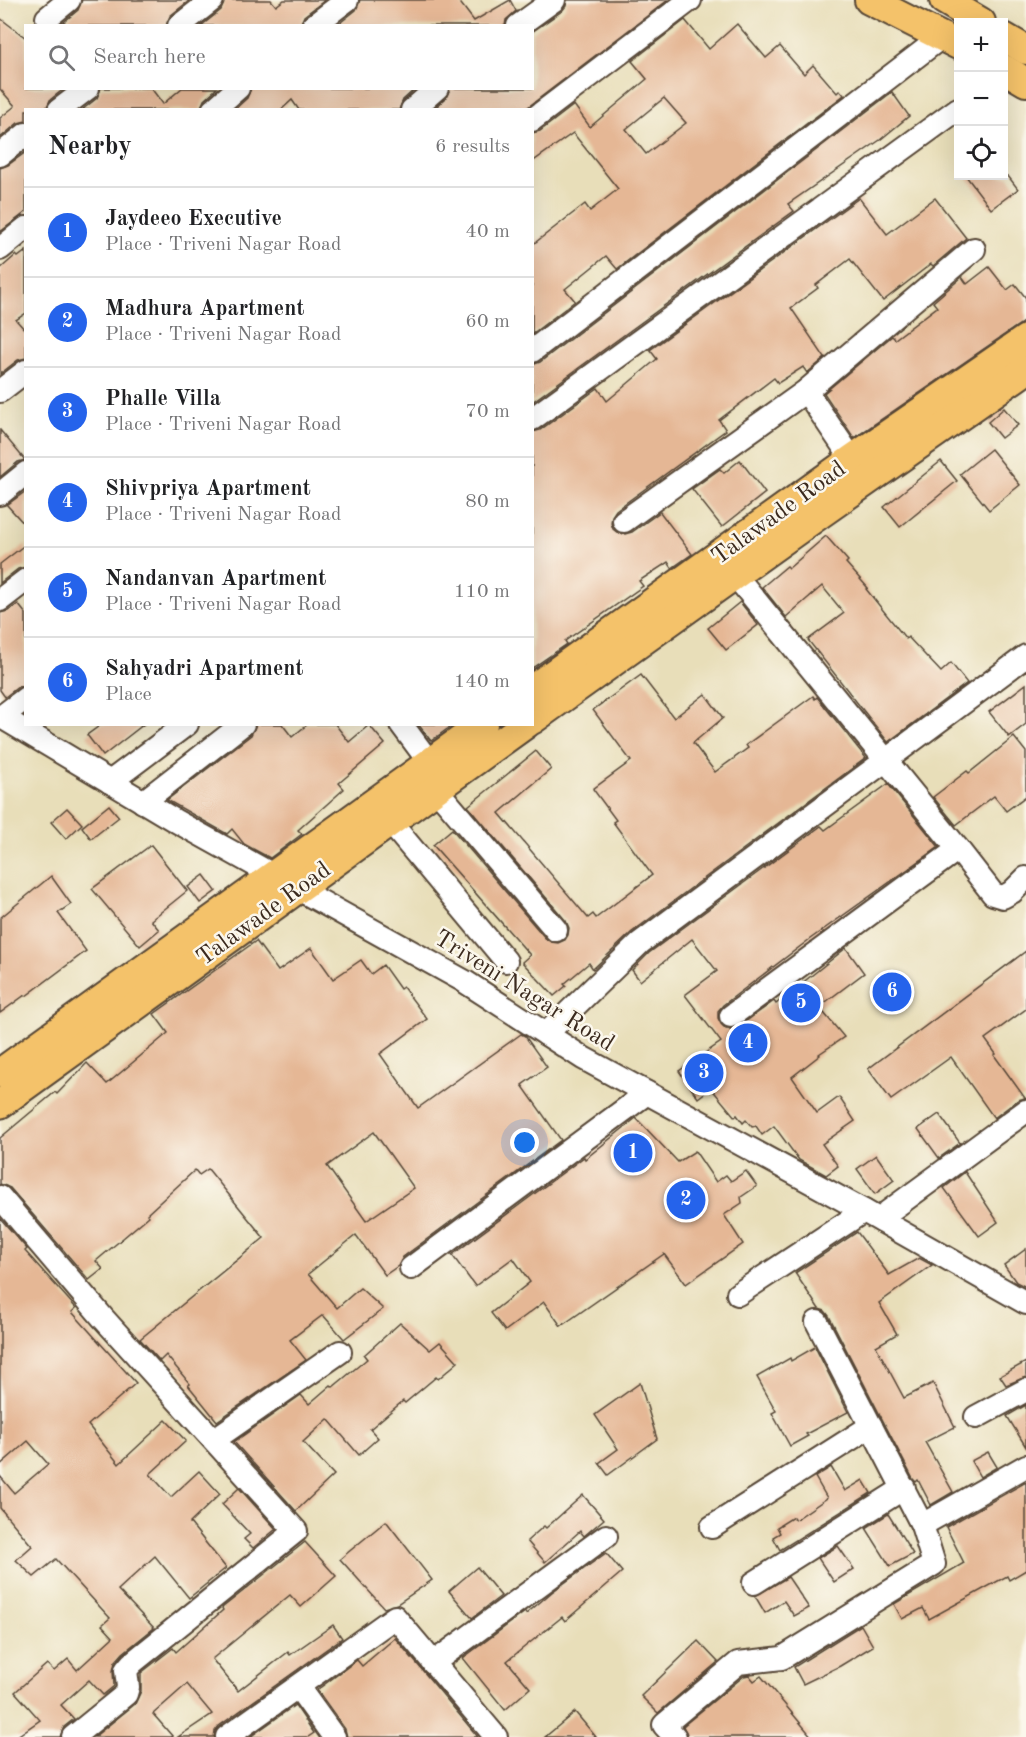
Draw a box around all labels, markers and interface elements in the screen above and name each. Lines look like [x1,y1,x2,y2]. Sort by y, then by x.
map controls [954,18,1008,180]
button: + [954,18,1008,72]
search box [24,24,534,90]
icon: search [45,41,78,74]
text: Search here [93,46,206,68]
button: − [954,72,1008,126]
button: locate [954,126,1008,180]
text: Nearby [48,134,132,160]
text: 6 results [435,137,510,157]
text: Jaydeeo Executive [105,208,282,230]
text: 1 [62,222,73,242]
text: 40 m [465,222,510,242]
text: Place · Triveni Nagar Road [105,235,341,255]
text: Madhura Apartment [105,298,304,320]
text: 2 [62,312,73,332]
text: 60 m [465,312,510,332]
text: Place · Triveni Nagar Road [105,325,341,345]
text: Phalle Villa [105,388,221,410]
text: 3 [62,402,73,422]
text: 70 m [465,402,510,422]
text: Place · Triveni Nagar Road [105,415,341,435]
street label: Talawade Road [708,457,851,570]
text: Shivpriya Apartment [105,478,311,500]
text: 4 [62,492,73,512]
text: 80 m [465,492,510,512]
text: Place · Triveni Nagar Road [105,505,341,525]
text: Nandanvan Apartment [105,568,326,590]
text: 5 [62,582,73,602]
text: 110 m [454,582,510,602]
text: Place · Triveni Nagar Road [105,595,341,615]
text: Sahyadri Apartment [105,658,304,680]
text: 6 [62,672,73,692]
text: 140 m [454,672,510,692]
text: Place [105,685,152,705]
street label: Talawade Road [193,858,336,971]
street label: Triveni Nagar Road [430,927,618,1057]
pin: 6 [872,970,912,1014]
pin: 5 [782,980,820,1026]
pin: 4 [728,1020,768,1066]
pin: 3 [684,1050,724,1096]
your location [510,1128,539,1157]
pin: 1 [614,1130,652,1176]
pin: 2 [666,1178,706,1222]

